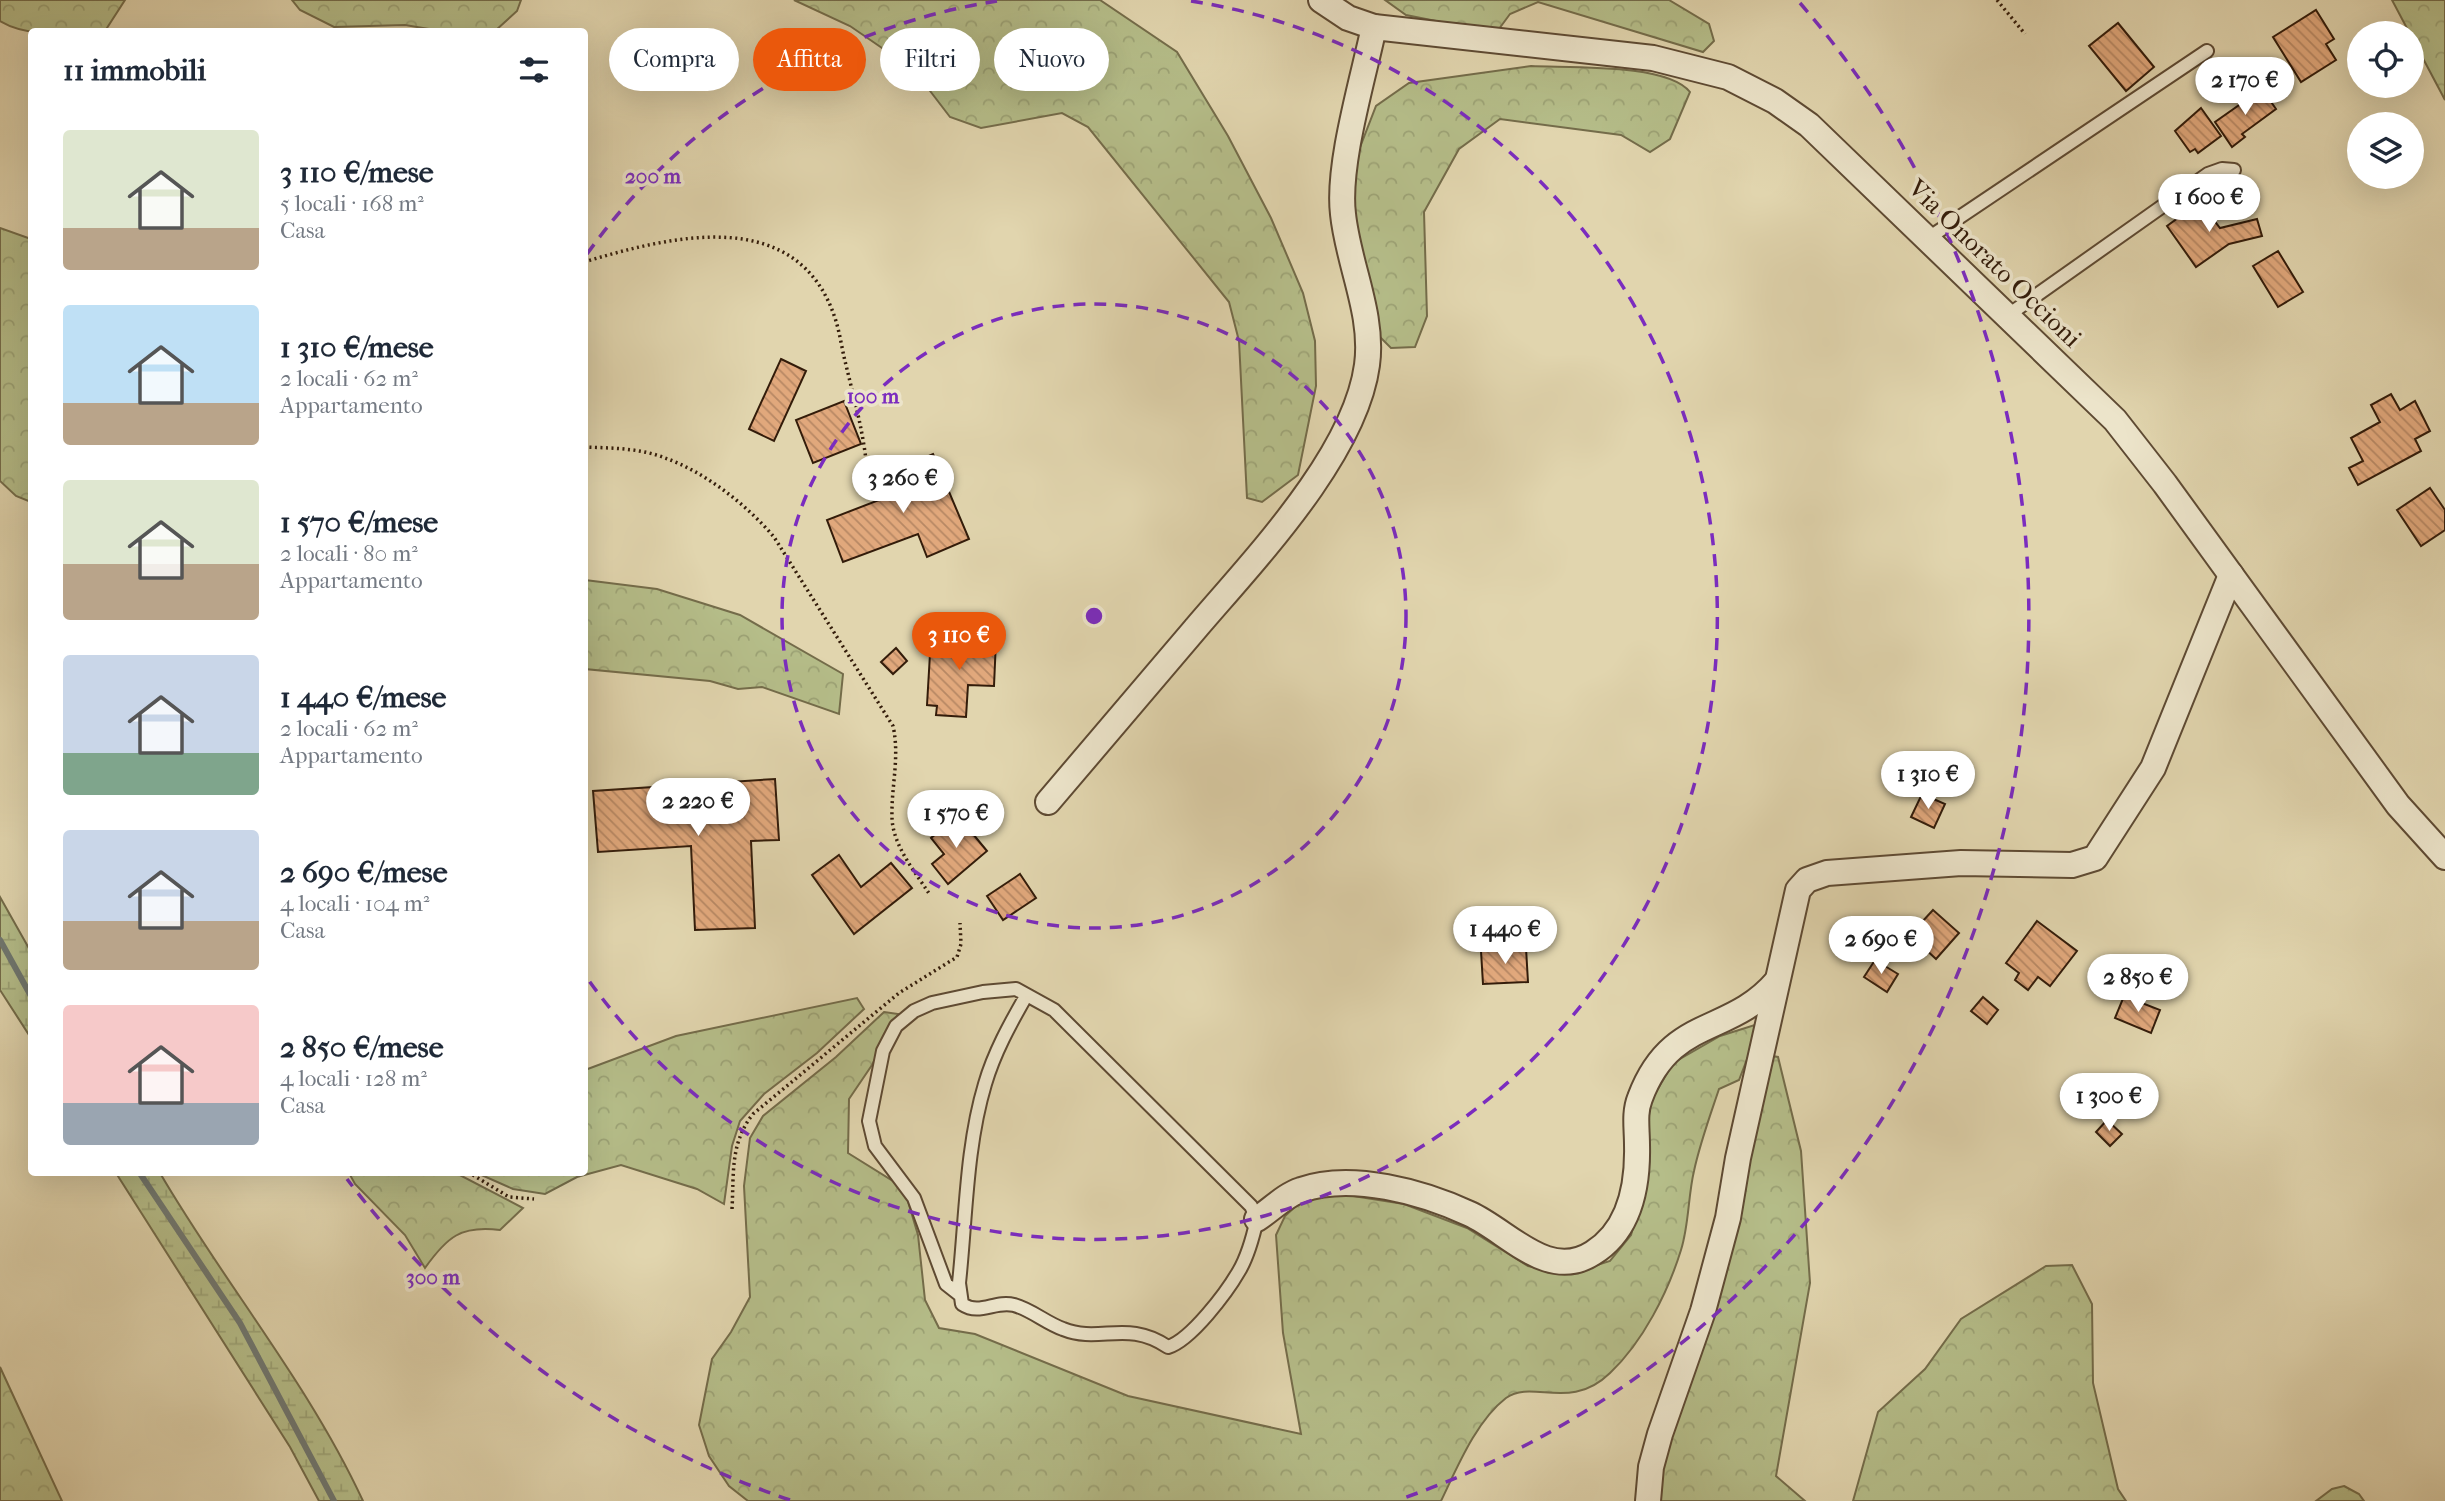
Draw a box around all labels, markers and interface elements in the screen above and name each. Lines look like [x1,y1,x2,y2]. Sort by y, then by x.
map controls [2347,21,2424,189]
button: locate [2347,21,2424,98]
chip: Compra [609,28,739,91]
chip: Affitta [753,28,866,91]
chip: Filtri [880,28,980,91]
chip: Nuovo [994,28,1109,91]
icon: filters [515,51,553,89]
text: 11 immobili [63,53,206,88]
pin: 2 170 € [2180,58,2310,117]
text: 2 170 € [2211,66,2279,93]
button: layers [2347,112,2424,189]
text: 3 110 €/mese [280,155,434,190]
icon: home [119,158,203,242]
text: 200 m [625,164,682,188]
street label: Via Onorato Occioni [1901,172,2088,354]
pin: 1 600 € [2144,174,2274,234]
text: 1 600 € [2174,183,2244,210]
text: 5 locali · 168 m² [280,190,424,217]
text: Casa [280,217,325,244]
text: 1 310 €/mese [280,330,434,365]
icon: home [119,333,203,417]
text: 2 locali · 62 m² [280,365,418,392]
text: 100 m [847,384,900,408]
text: Appartamento [280,392,423,419]
pin: 3 260 € [838,456,968,515]
text: 3 260 € [868,464,938,491]
text: 1 570 €/mese [280,505,438,540]
icon: home [119,508,203,592]
text: 2 locali · 80 m² [280,540,418,567]
text: Appartamento [280,567,423,594]
centre of rings [1082,604,1106,628]
pin: 3 110 € [894,612,1024,672]
text: 3 110 € [928,621,990,648]
text: 1 440 €/mese [280,680,446,715]
icon: home [119,683,203,767]
text: 2 locali · 62 m² [280,715,418,742]
text: Appartamento [280,742,423,769]
pin: 1 310 € [1863,752,1993,811]
text: 1 310 € [1897,760,1959,787]
pin: 2 220 € [633,778,763,838]
text: 2 220 € [662,787,734,814]
pin: 1 570 € [891,790,1021,850]
text: 1 570 € [923,799,989,826]
text: 2 690 €/mese [280,855,448,890]
icon: home [119,858,203,942]
text: 4 locali · 104 m² [280,890,429,917]
pin: 1 440 € [1440,906,1570,966]
text: 1 440 € [1469,915,1541,942]
pin: 2 690 € [1816,916,1946,976]
text: Casa [280,917,325,944]
text: 2 690 € [1845,925,1917,952]
pin: 2 850 € [2073,954,2203,1014]
text: 2 850 € [2103,963,2173,990]
text: 2 850 €/mese [280,1030,443,1065]
icon: home [119,1033,203,1117]
text: 4 locali · 128 m² [280,1065,427,1092]
pin: 1 300 € [2044,1074,2174,1133]
text: 1 300 € [2076,1082,2142,1109]
text: Casa [280,1092,325,1119]
text: 300 m [406,1265,460,1289]

